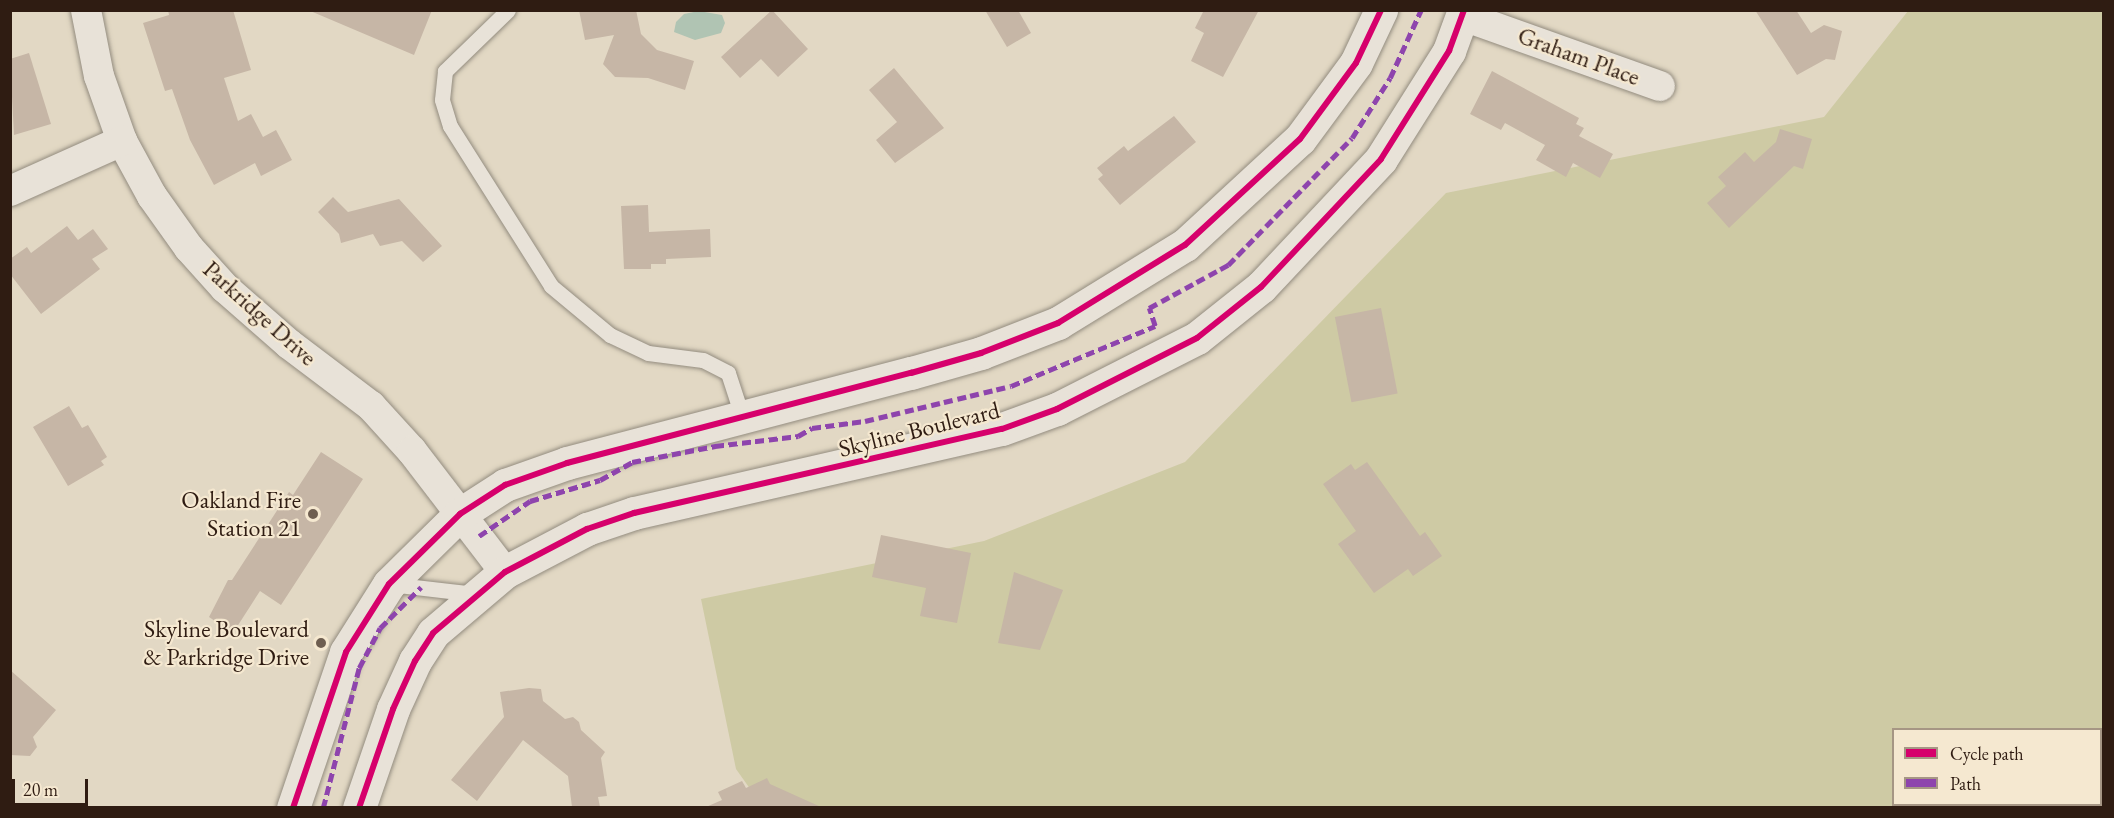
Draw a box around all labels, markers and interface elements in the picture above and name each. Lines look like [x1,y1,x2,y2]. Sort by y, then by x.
street label: Graham Place [1514,21,1644,91]
street label: Parkridge Drive [197,255,323,371]
street label: Skyline Boulevard [835,395,1003,463]
place label: Oakland Fire Station 21 [181,486,301,542]
marker: Oakland Fire Station 21 [306,507,320,521]
place label: Skyline Boulevard & Parkridge Drive [143,615,309,671]
marker: Skyline Boulevard & Parkridge Drive [314,636,328,650]
legend [1892,728,2102,806]
text: Cycle path [1950,742,2024,765]
scale bar [15,767,92,805]
text: Path [1950,772,1981,795]
text: 20 m [23,778,58,801]

